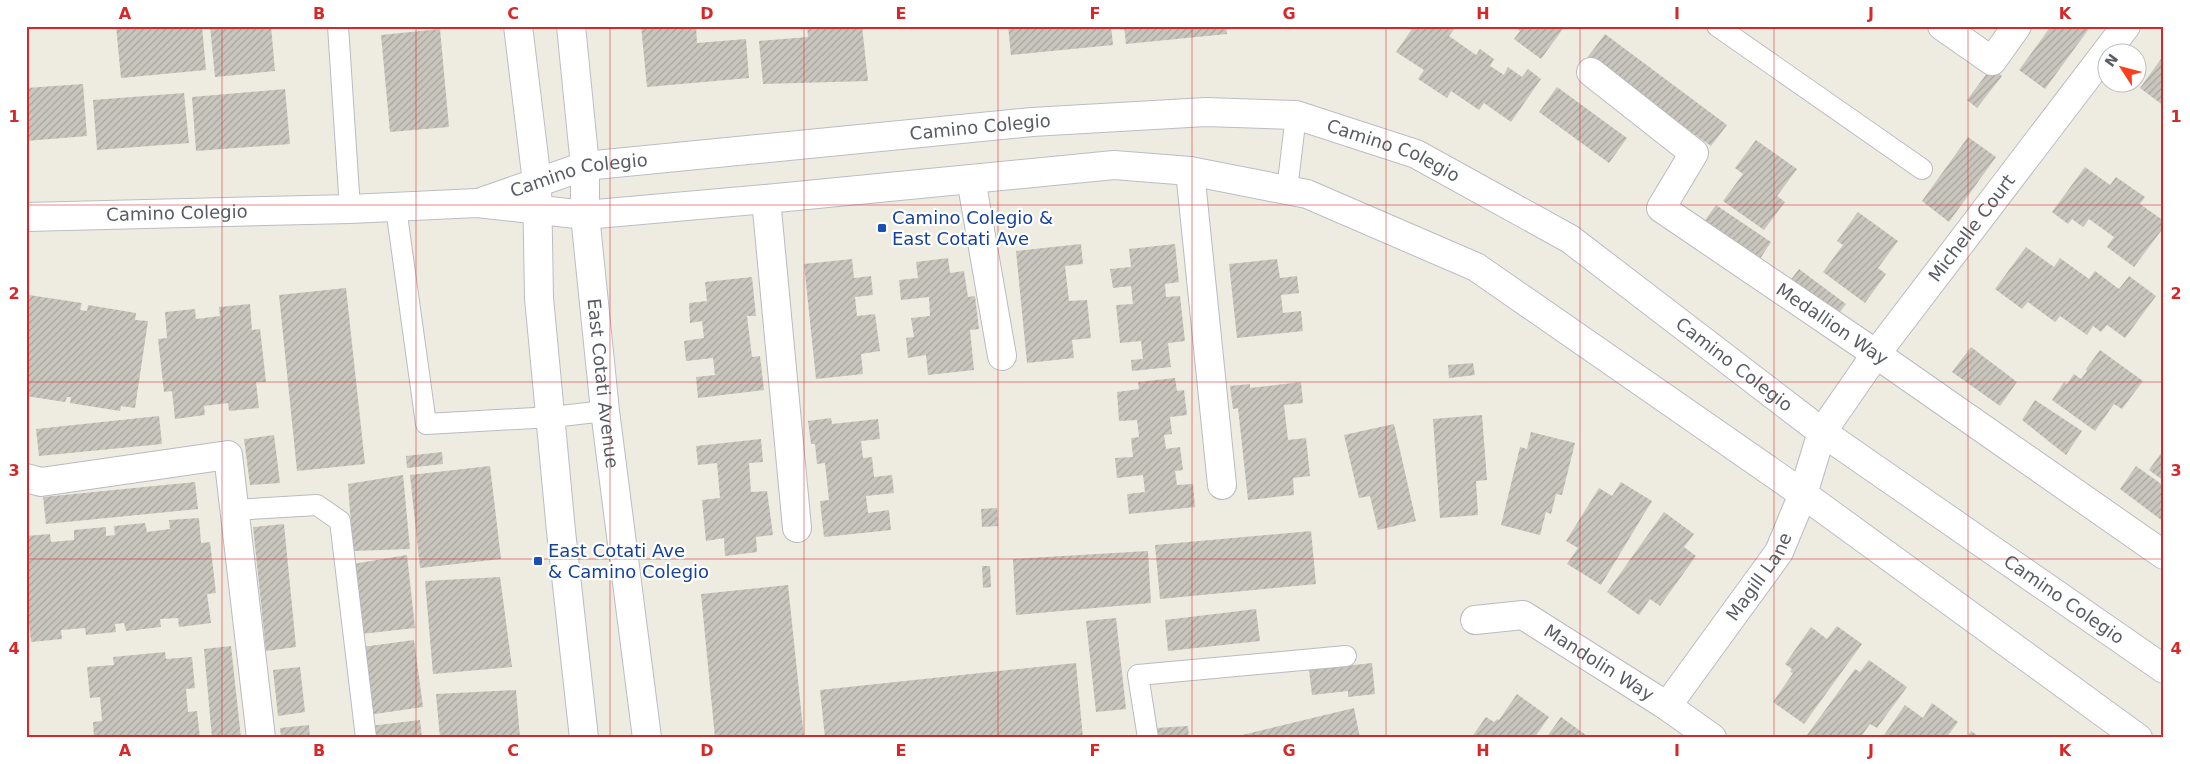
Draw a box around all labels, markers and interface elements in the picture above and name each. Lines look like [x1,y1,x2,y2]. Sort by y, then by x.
text: A [119,4,132,23]
text: B [313,4,325,23]
text: C [507,4,519,23]
text: D [700,4,714,23]
text: E [896,4,906,23]
text: F [1090,4,1100,23]
text: G [1282,4,1296,23]
text: H [1476,4,1490,23]
text: I [1674,4,1680,23]
text: J [1867,4,1874,23]
text: K [2059,4,2072,23]
north arrow [2098,42,2148,92]
text: N [2102,51,2121,70]
text: 1 [8,107,20,126]
text: 1 [2170,107,2182,126]
street label: Camino Colegio [909,110,1051,144]
street label: Camino Colegio [1324,115,1463,186]
street label: Camino Colegio [507,149,649,201]
street label: Michelle Court [1924,170,2019,286]
street label: Camino Colegio [106,201,248,225]
place label: Camino Colegio & East Cotati Ave [892,207,1053,249]
marker: Camino Colegio & East Cotati Ave [876,222,888,234]
street label: Medallion Way [1772,278,1893,369]
text: 2 [8,284,20,303]
text: 2 [2170,284,2182,303]
street label: East Cotati Avenue [584,297,623,470]
street label: Camino Colegio [1672,313,1797,416]
text: 3 [8,461,20,480]
text: 3 [2170,461,2182,480]
street label: Magill Lane [1722,530,1796,625]
place label: East Cotati Ave & Camino Colegio [548,540,709,582]
street label: Camino Colegio [2000,550,2128,648]
marker: East Cotati Ave & Camino Colegio [532,555,544,567]
street label: Mandolin Way [1540,620,1658,705]
text: 4 [8,639,20,658]
text: 4 [2170,639,2182,658]
text: A [119,741,132,760]
text: B [313,741,325,760]
text: C [507,741,519,760]
text: D [700,741,714,760]
text: E [896,741,906,760]
text: F [1090,741,1100,760]
text: G [1282,741,1296,760]
text: H [1476,741,1490,760]
text: I [1674,741,1680,760]
text: J [1867,741,1874,760]
text: K [2059,741,2072,760]

